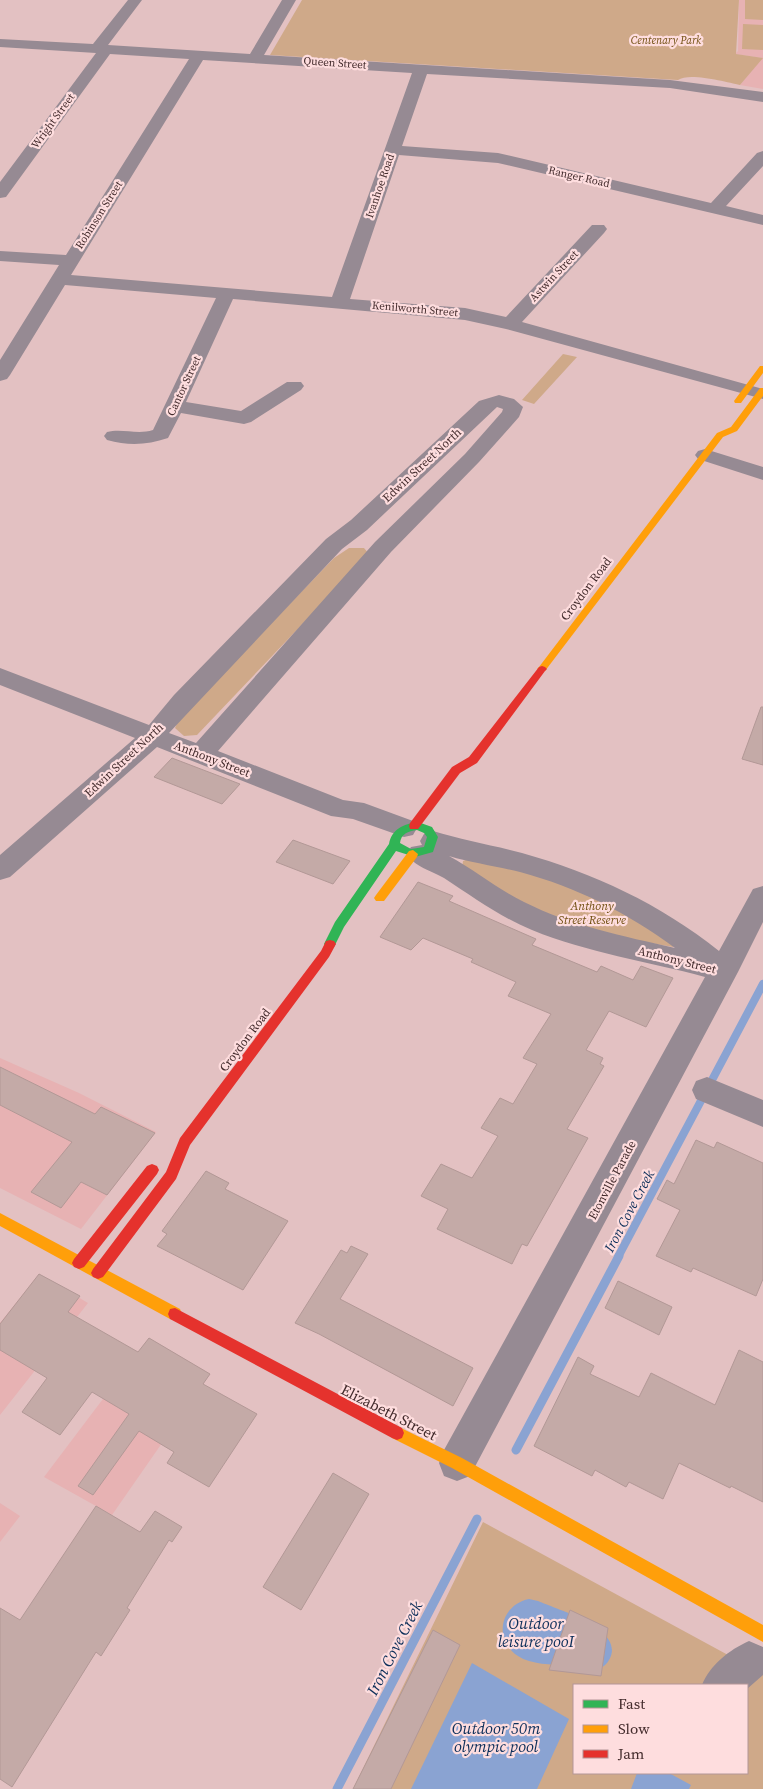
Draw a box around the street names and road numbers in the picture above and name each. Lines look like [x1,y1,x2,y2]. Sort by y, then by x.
street label: Queen Street [303,53,367,73]
street label: Wright Street [28,90,78,152]
street label: Ivanhoe Road [362,151,398,220]
street label: Ranger Road [547,163,612,192]
street label: Robinson Street [72,178,126,252]
street label: Astwin Street [526,247,582,305]
street label: Kenilworth Street [371,298,459,320]
street label: Cantor Street [164,353,205,418]
street label: Edwin Street North [379,424,465,506]
street label: Croydon Road [557,554,615,624]
street label: Edwin Street North [81,719,167,801]
street label: Anthony Street [172,737,252,781]
street label: Anthony Street [636,943,718,977]
street label: Croydon Road [216,1005,274,1075]
street label: Etonville Parade [584,1138,640,1222]
street label: Elizabeth Street [337,1379,441,1445]

